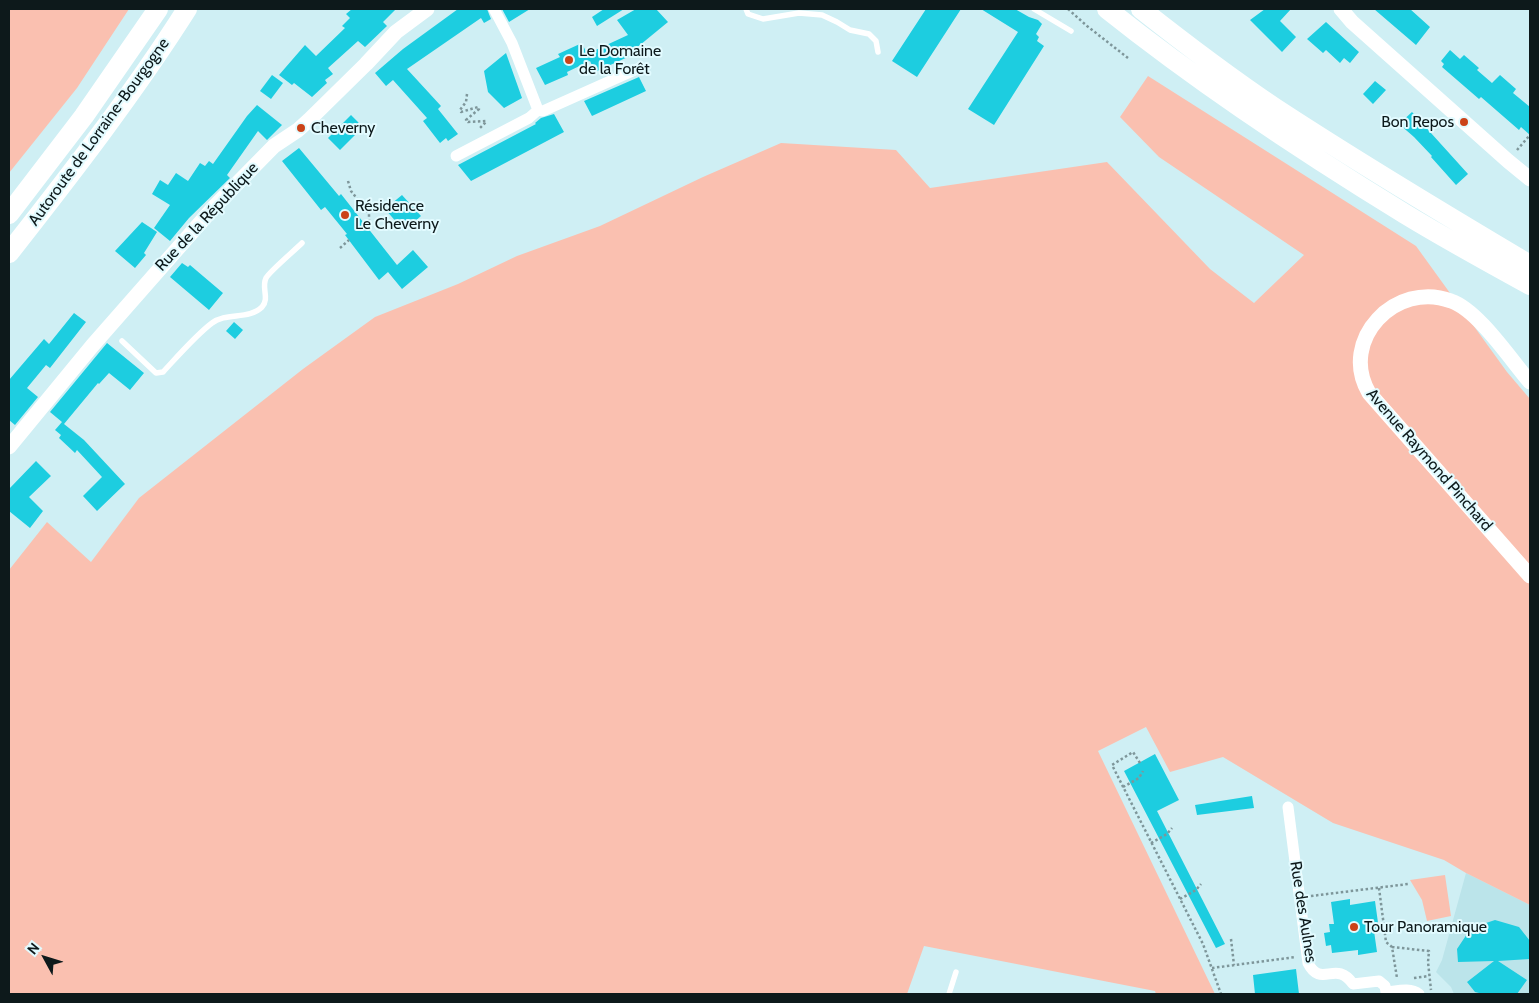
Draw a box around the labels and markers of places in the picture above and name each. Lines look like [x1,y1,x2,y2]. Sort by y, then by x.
place label: Le Domaine de la Forêt [579,41,661,79]
marker: Le Domaine de la Forêt [563,54,575,66]
place label: Bon Repos [1381,112,1454,132]
marker: Bon Repos [1458,116,1470,128]
place label: Cheverny [311,118,375,138]
marker: Cheverny [295,122,307,134]
place label: Résidence Le Cheverny [355,196,439,234]
marker: Résidence Le Cheverny [339,209,351,221]
place label: Tour Panoramique [1364,917,1487,937]
marker: Tour Panoramique [1348,921,1360,933]

